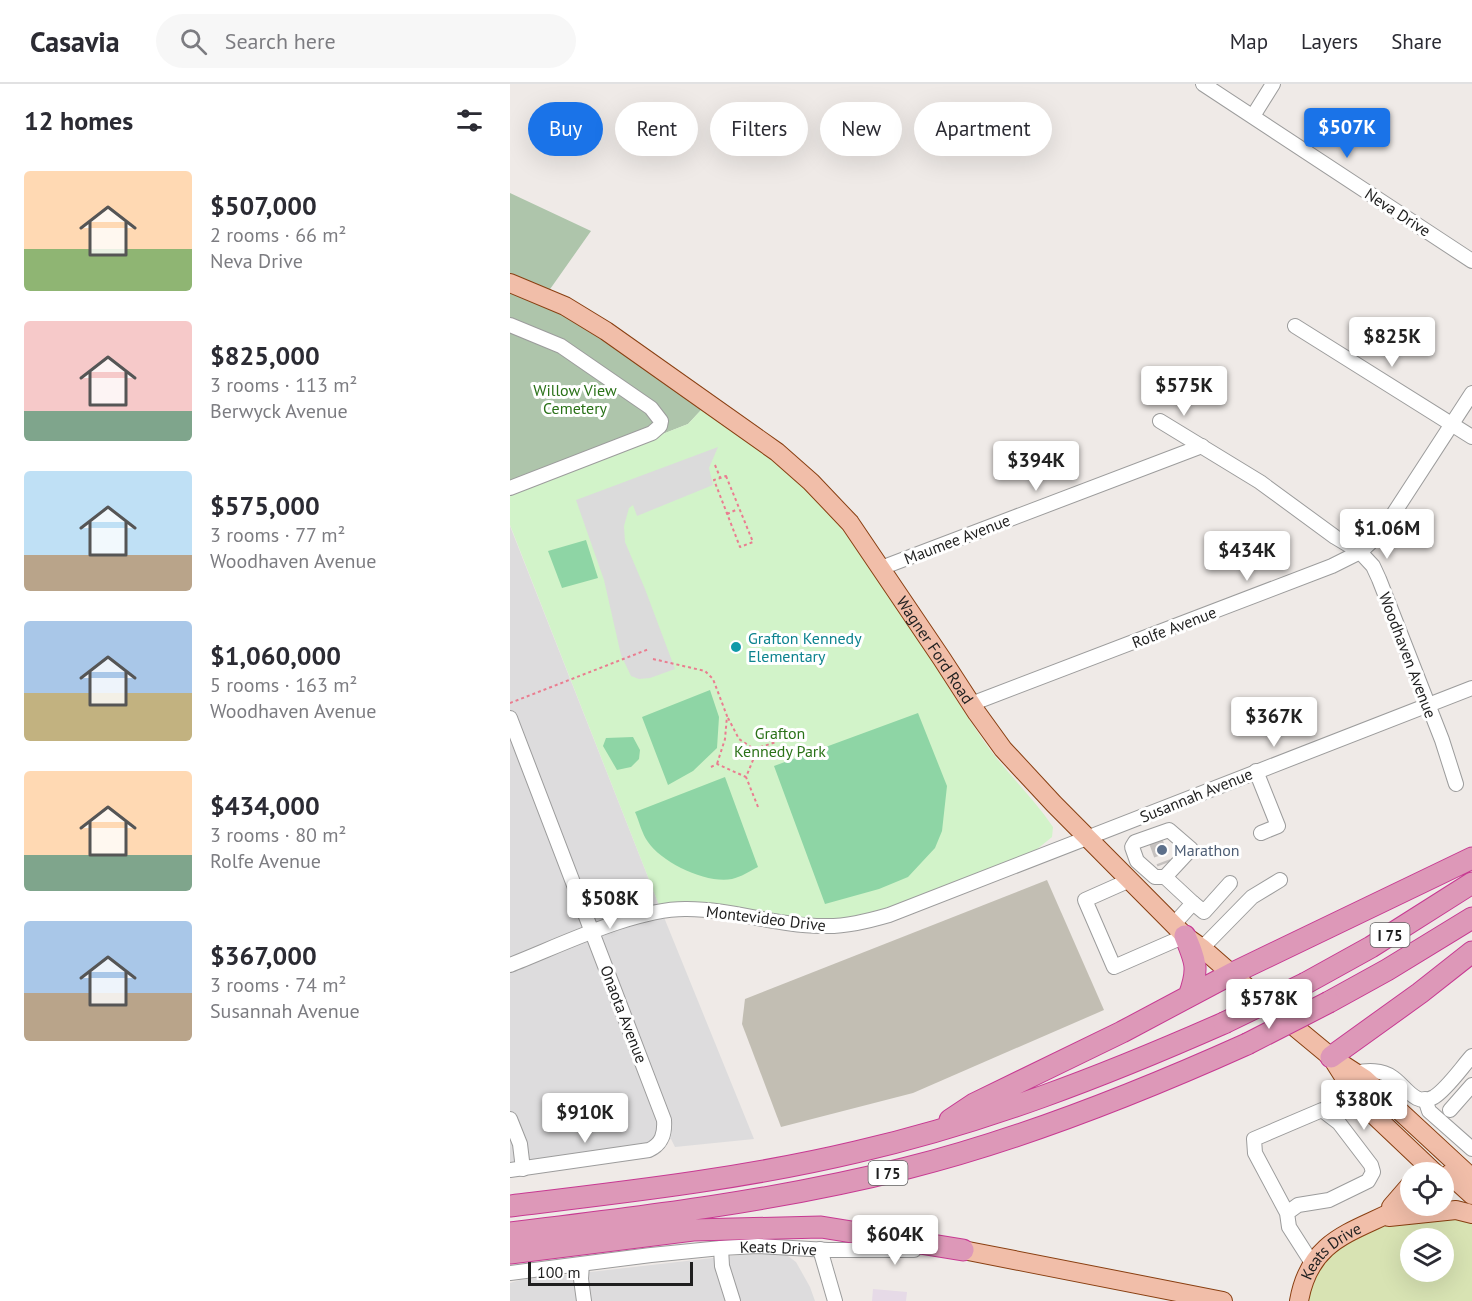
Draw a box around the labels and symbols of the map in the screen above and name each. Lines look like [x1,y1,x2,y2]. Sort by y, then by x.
pin: $507K [1305,108,1389,159]
street label: Neva Drive [1361,183,1435,241]
pin: $825K [1350,317,1434,368]
pin: $575K [1142,366,1226,417]
park label: Willow View Cemetery [533,380,617,418]
pin: $394K [994,441,1078,492]
pin: $1.06M [1338,509,1436,560]
street label: Maumee Avenue [901,510,1013,568]
pin: $434K [1205,531,1289,582]
street label: Woodhaven Avenue [1375,589,1441,721]
street label: Wagner Ford Road [892,592,978,707]
street label: Rolfe Avenue [1129,602,1219,652]
place label: Grafton Kennedy Elementary [748,628,862,666]
marker: Grafton Kennedy Elementary [729,640,743,654]
pin: $367K [1232,697,1316,748]
park label: Grafton Kennedy Park [734,723,826,761]
street label: Susannah Avenue [1137,763,1255,827]
place label: Marathon [1174,840,1239,860]
marker: Marathon [1155,843,1169,857]
pin: $508K [568,879,652,930]
street label: Montevideo Drive [705,901,827,935]
road number: I 75 [1370,923,1410,947]
street label: Onaota Avenue [596,962,652,1066]
pin: $578K [1227,979,1311,1030]
pin: $380K [1322,1080,1406,1131]
pin: $910K [543,1093,627,1144]
road number: I 75 [868,1161,908,1185]
pin: $604K [853,1215,937,1266]
street label: Keats Drive [1296,1218,1364,1283]
street label: Keats Drive [739,1236,818,1259]
scale bar [528,1259,693,1286]

